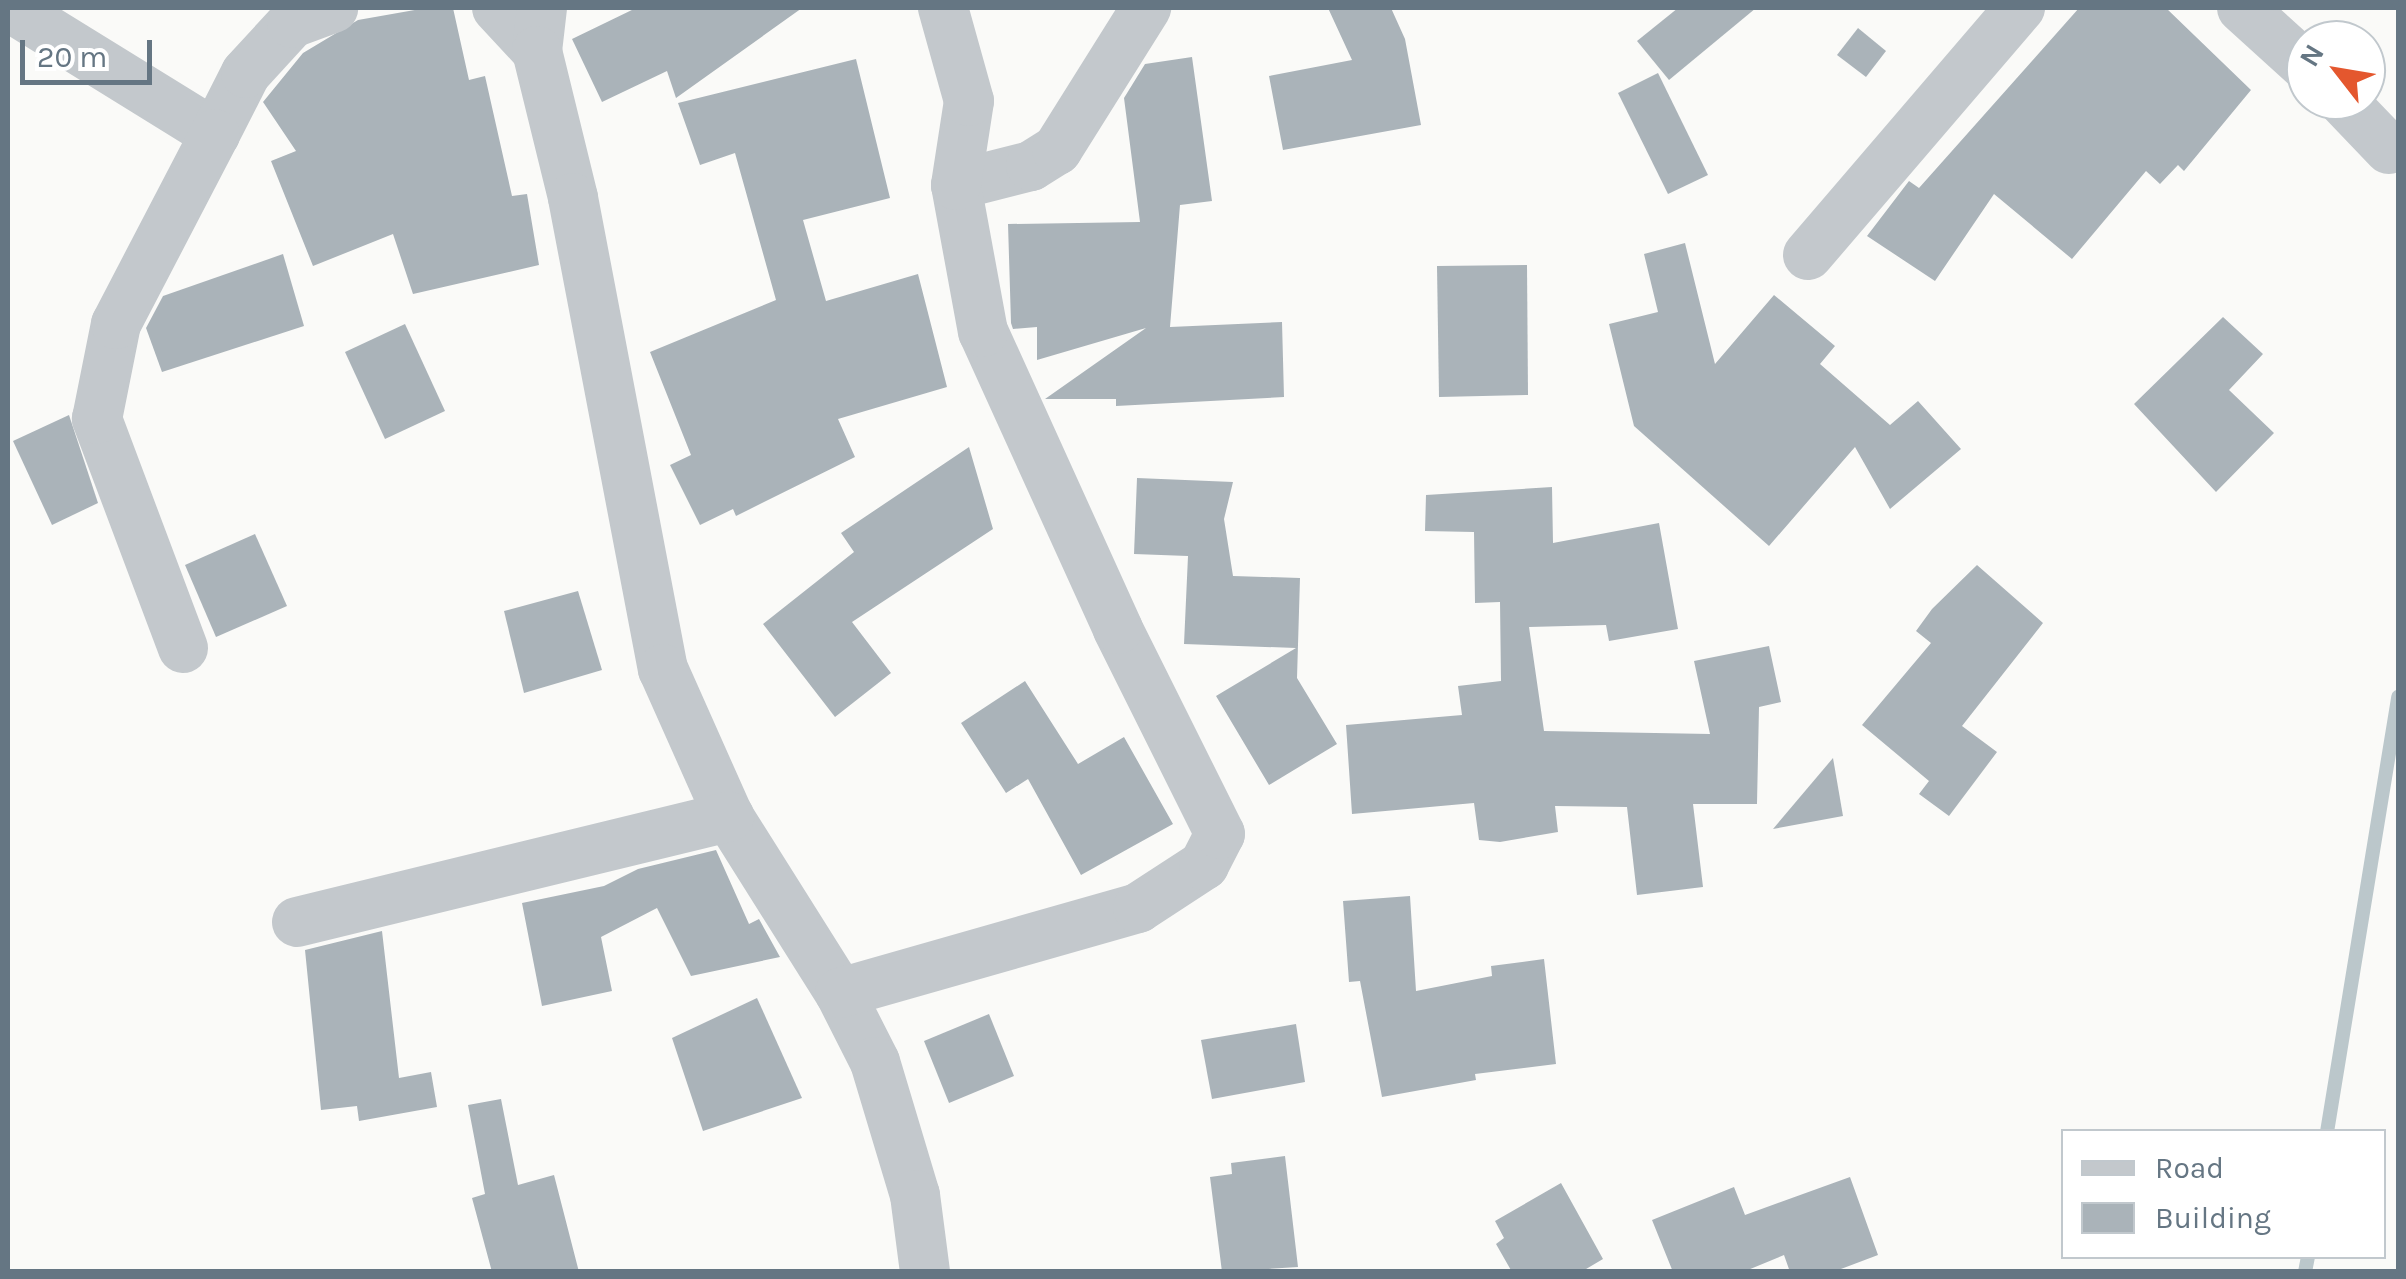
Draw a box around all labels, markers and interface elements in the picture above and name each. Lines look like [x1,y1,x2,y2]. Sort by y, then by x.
scale bar [25,20,158,82]
north arrow [2286,20,2386,120]
text: N [2292,38,2331,72]
text: 20 m [37,39,107,75]
legend [2061,1129,2386,1259]
text: Road [2155,1150,2224,1186]
text: Building [2155,1200,2271,1236]

